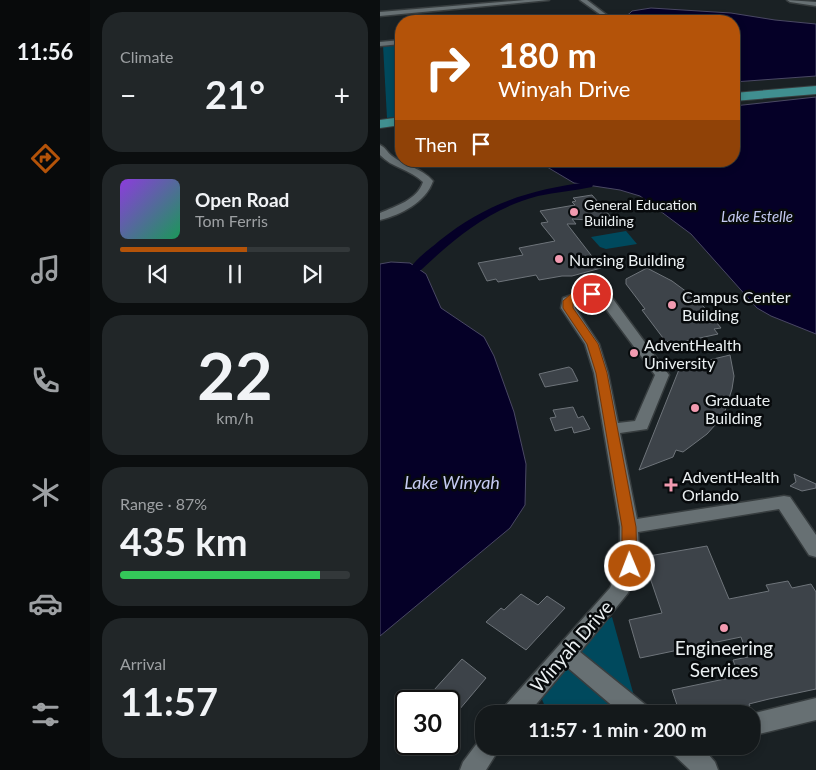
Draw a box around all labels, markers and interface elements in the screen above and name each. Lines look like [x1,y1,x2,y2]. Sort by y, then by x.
text: 180 m [498,33,597,75]
icon: right [415,35,480,100]
text: 11:56 [17,38,73,65]
text: Climate [120,47,173,66]
text: 21° [205,71,265,117]
text: Winyah Drive [498,75,630,102]
text: − [120,78,136,112]
text: + [334,78,350,112]
icon: arrive [467,130,495,158]
text: Then [415,133,457,156]
icon: directions [28,141,63,176]
text: Open Road [195,188,289,211]
place label: General Education Building [584,196,697,229]
marker: General Education Building [568,206,580,218]
water label: Lake Estelle [721,207,793,225]
text: Tom Ferris [195,211,268,230]
place label: Nursing Building [569,250,685,269]
icon: music [28,252,63,287]
marker: Nursing Building [553,253,565,265]
icon: previous [144,260,172,288]
icon: pause [221,260,249,288]
icon: next [298,260,326,288]
pin [571,273,613,315]
icon: arrive [578,280,606,308]
place label: Campus Center Building [682,287,791,324]
marker: Campus Center Building [666,299,678,311]
place label: AdventHealth University [644,335,741,372]
text: 22 [197,336,273,414]
marker: AdventHealth University [628,347,640,359]
icon: phone [28,363,63,398]
place label: Graduate Building [705,390,770,427]
marker: Graduate Building [689,402,701,414]
text: km/h [216,408,254,427]
place label: AdventHealth Orlando [682,467,779,504]
water label: Lake Winyah [404,471,500,493]
icon: climate [28,475,63,510]
marker: AdventHealth Orlando [664,478,678,492]
text: Range · 87% [120,494,207,513]
text: 435 km [120,518,248,564]
position arrow [603,539,655,591]
icon: car [28,586,63,621]
street label: Winyah Drive [525,595,617,697]
marker: Engineering Services [718,622,730,634]
place label: Engineering Services [675,636,773,681]
text: Arrival [120,654,166,673]
text: 11:57 [120,678,218,724]
speed limit sign: 30 [395,690,460,755]
icon: filters [28,697,63,732]
text: 11:57 · 1 min · 200 m [528,718,707,741]

